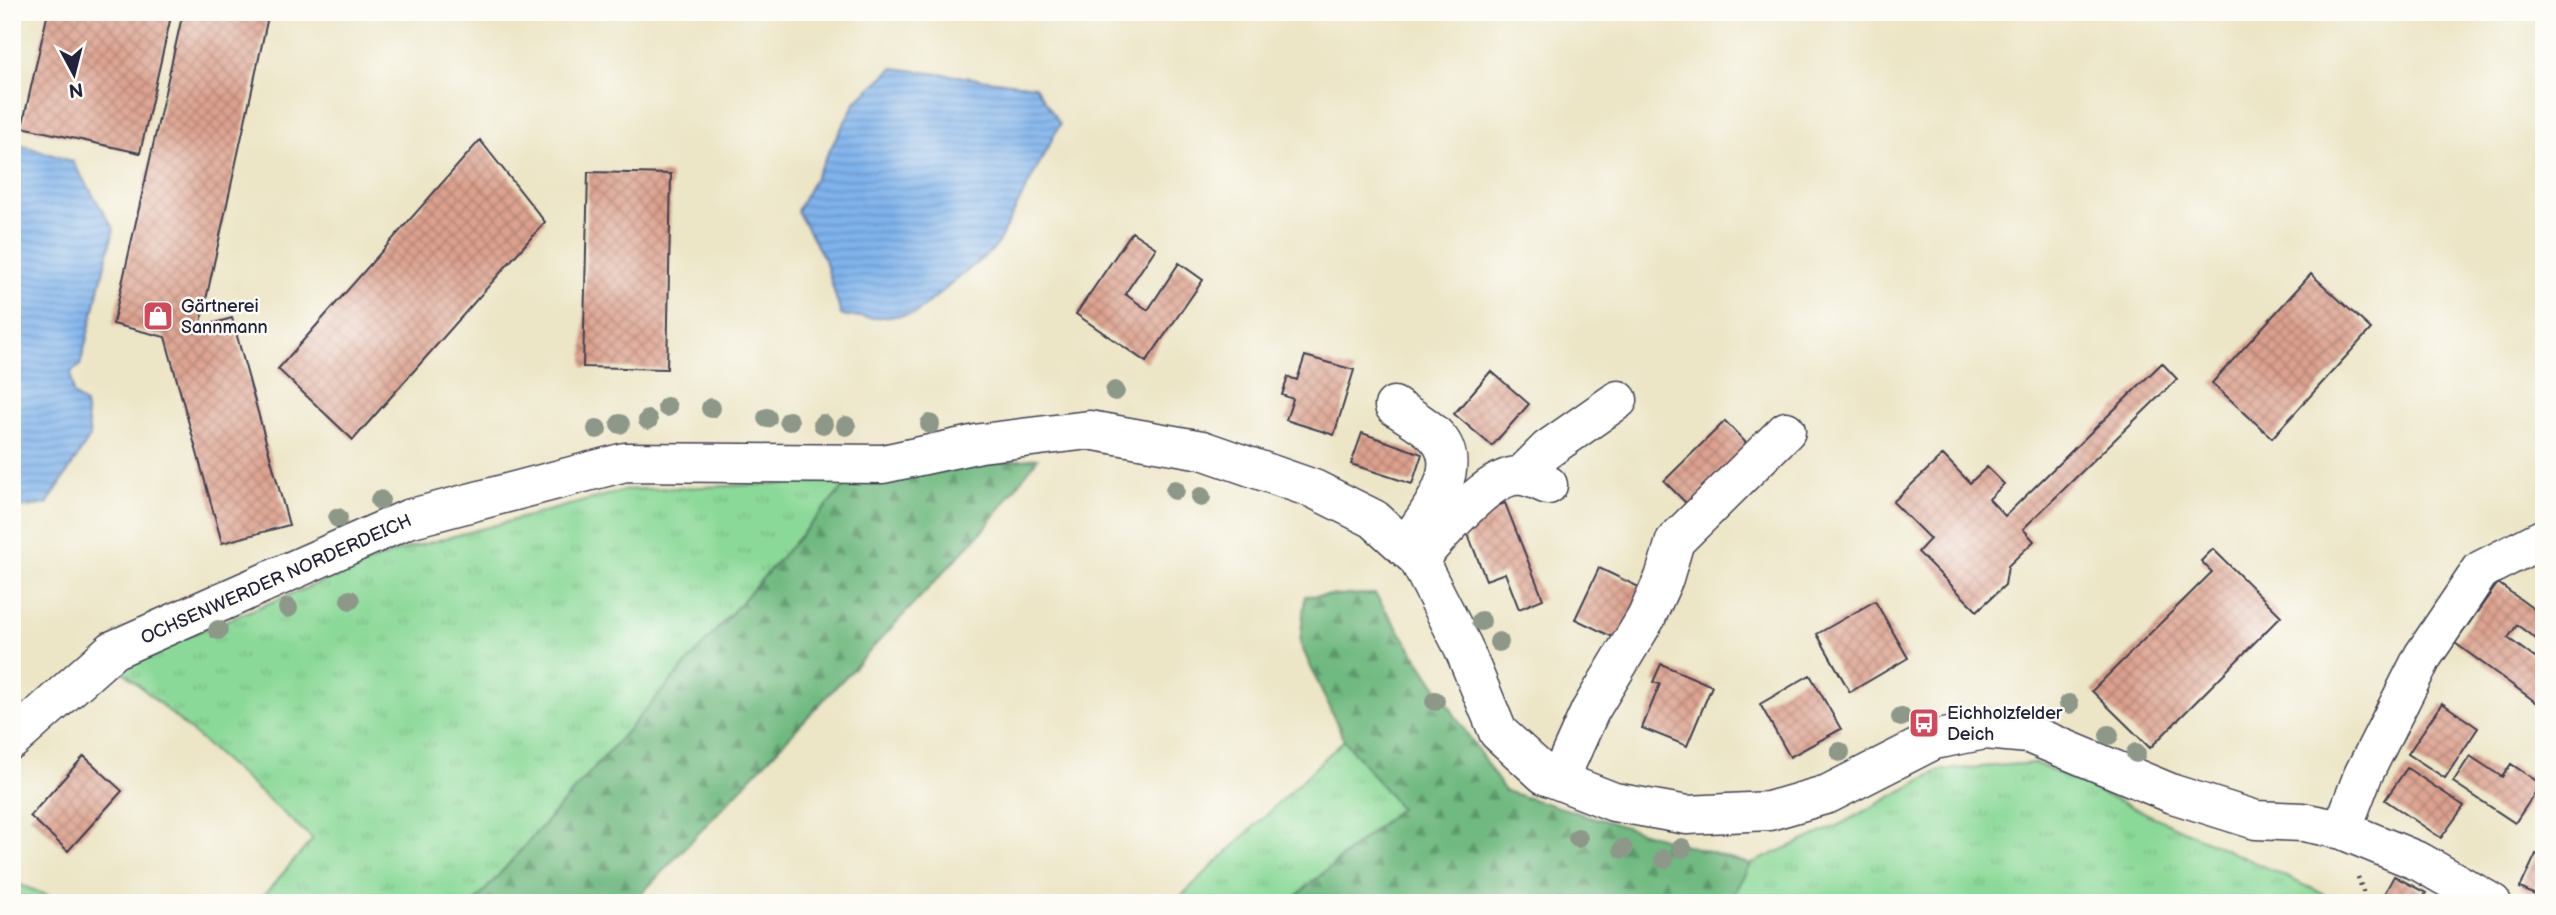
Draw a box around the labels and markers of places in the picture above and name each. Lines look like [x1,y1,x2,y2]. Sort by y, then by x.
place label: Gärtnerei Sannmann [181,296,268,338]
shop icon: Gärtnerei Sannmann [141,299,175,333]
place label: Eichholzfelder Deich [1947,703,2063,745]
bus stop icon: Eichholzfelder Deich [1907,706,1941,740]

